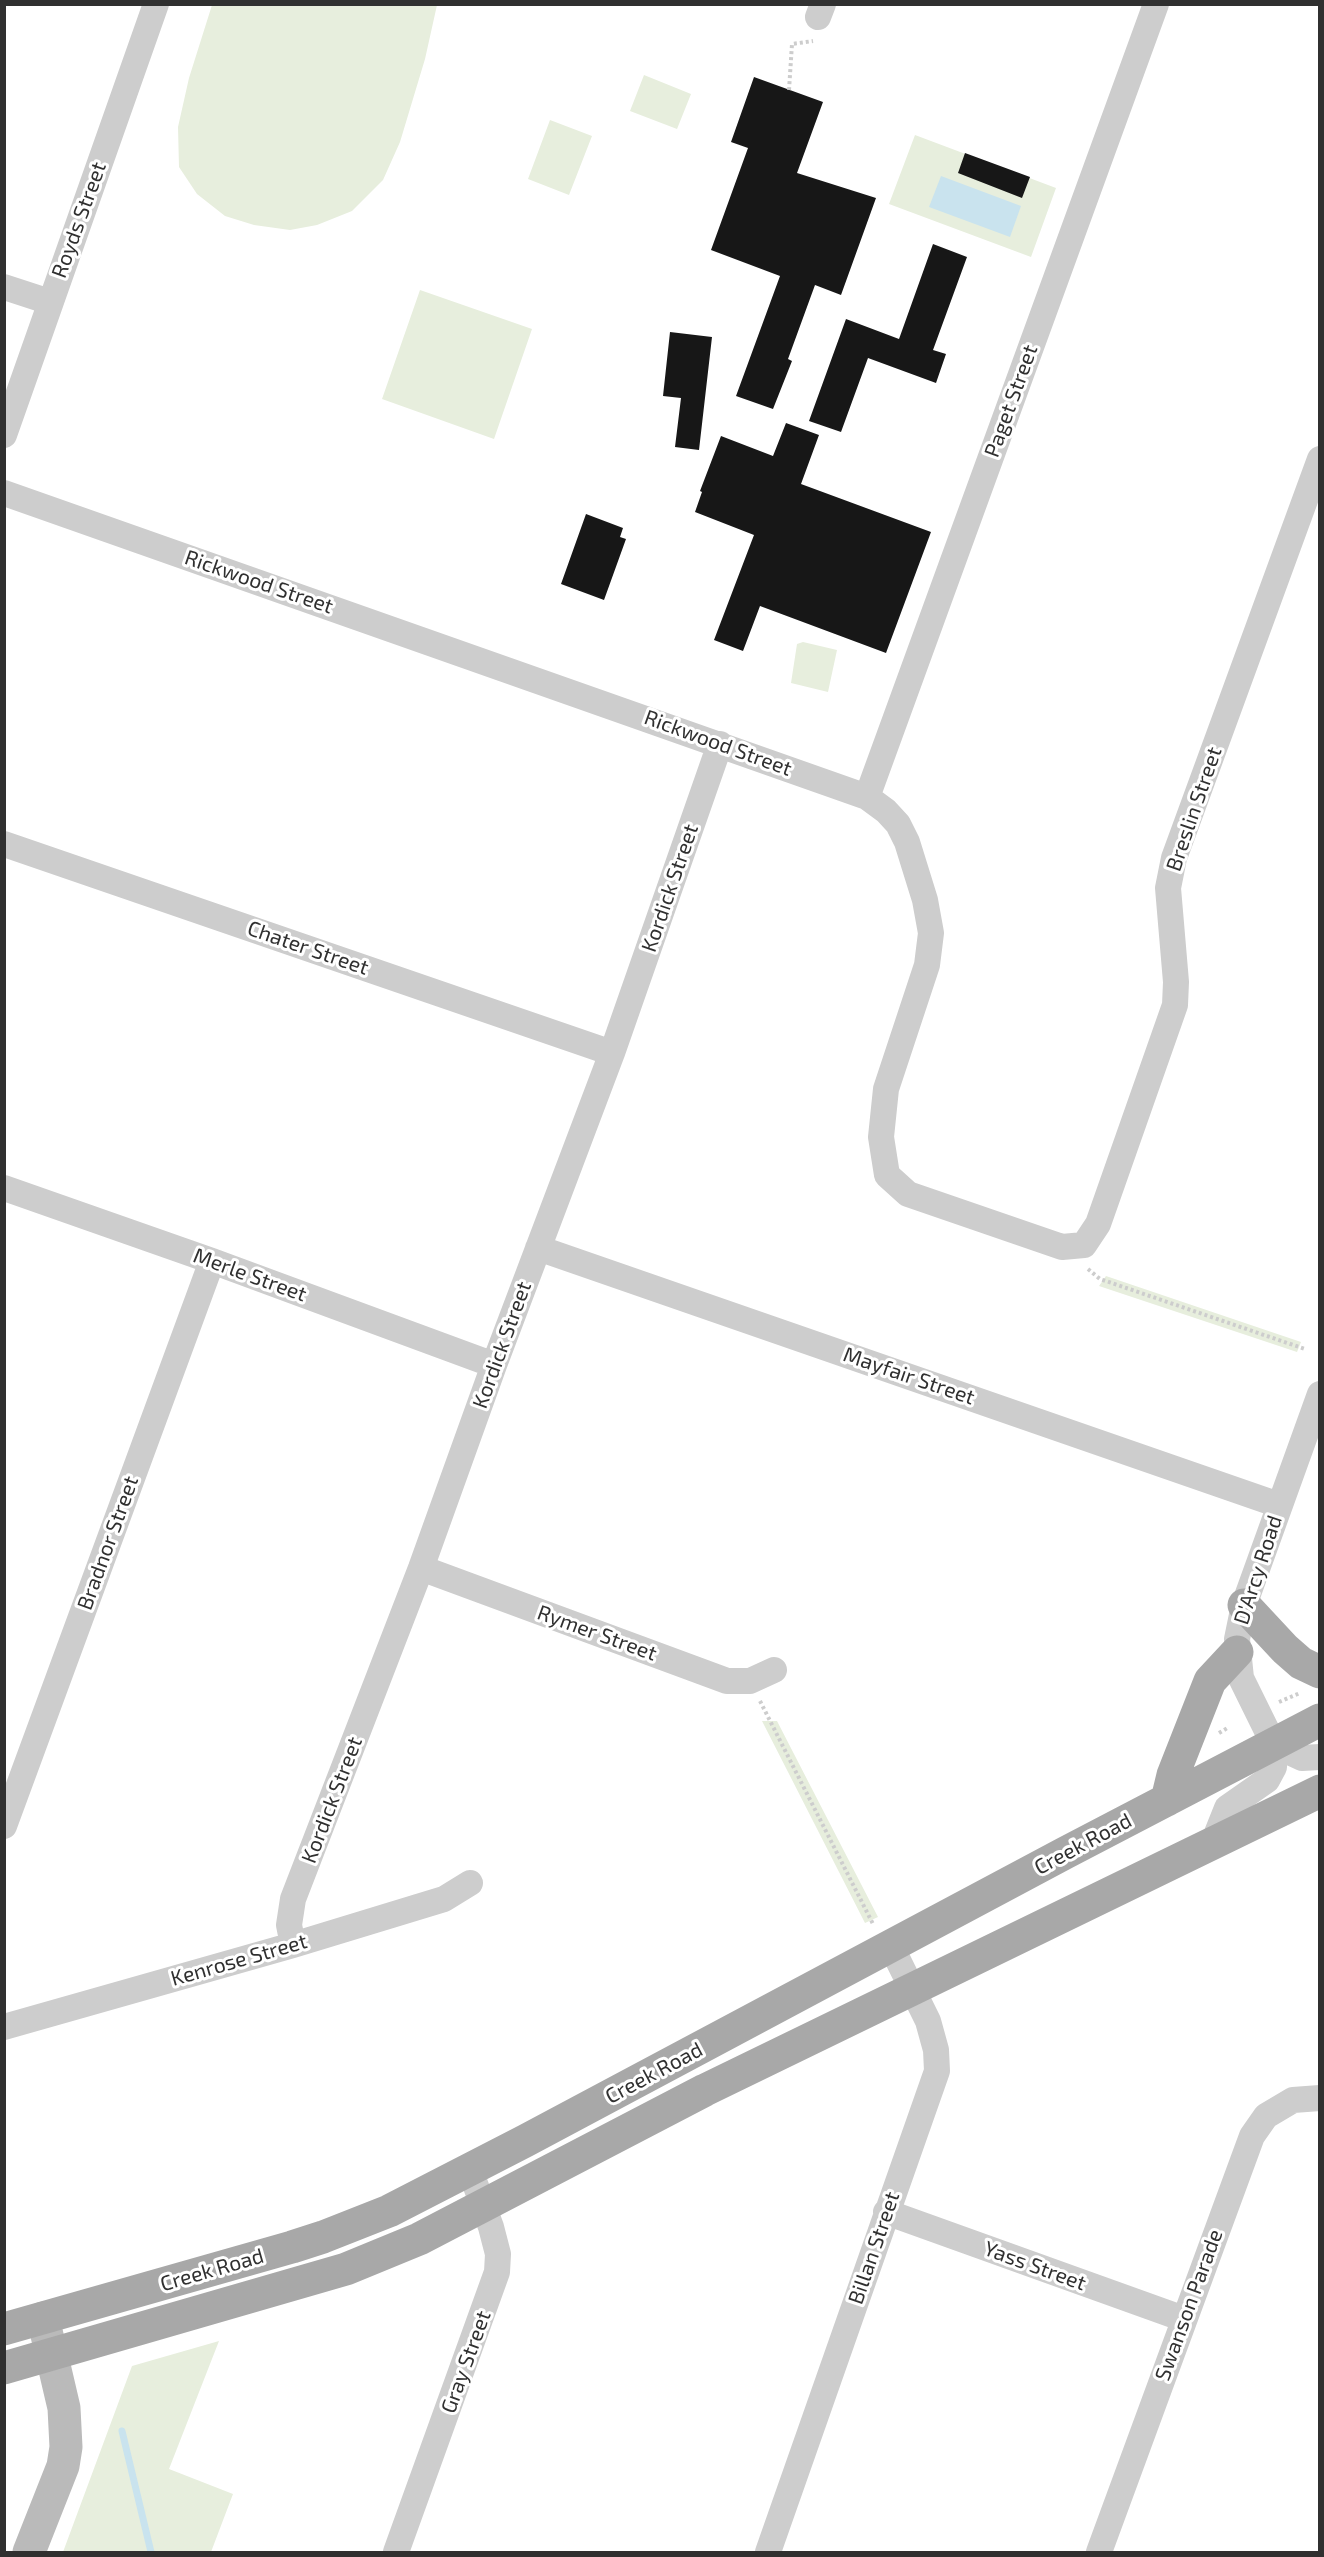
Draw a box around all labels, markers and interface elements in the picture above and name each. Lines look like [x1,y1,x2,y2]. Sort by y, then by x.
street label: Royds Street [46,159,112,281]
street label: Paget Street [979,341,1043,461]
street label: Rickwood Street [181,545,337,619]
street label: Rickwood Street [641,705,795,781]
street label: Breslin Street [1161,744,1227,874]
street label: Kordick Street [636,821,704,955]
street label: Chater Street [244,916,372,980]
street label: Merle Street [190,1243,310,1307]
street label: Kordick Street [467,1278,537,1412]
street label: Mayfair Street [840,1342,978,1410]
street label: Bradnor Street [72,1473,144,1613]
street label: D'Arcy Road [1229,1512,1287,1628]
street label: Rymer Street [534,1600,660,1666]
street label: Kordick Street [296,1733,368,1867]
street label: Creek Road [1030,1808,1136,1880]
street label: Kenrose Street [168,1928,310,1992]
street label: Creek Road [601,2037,707,2109]
street label: Billan Street [843,2188,905,2308]
street label: Swanson Parade [1150,2226,1228,2384]
street label: Yass Street [981,2236,1089,2296]
street label: Creek Road [157,2243,267,2297]
street label: Gray Street [436,2307,496,2417]

